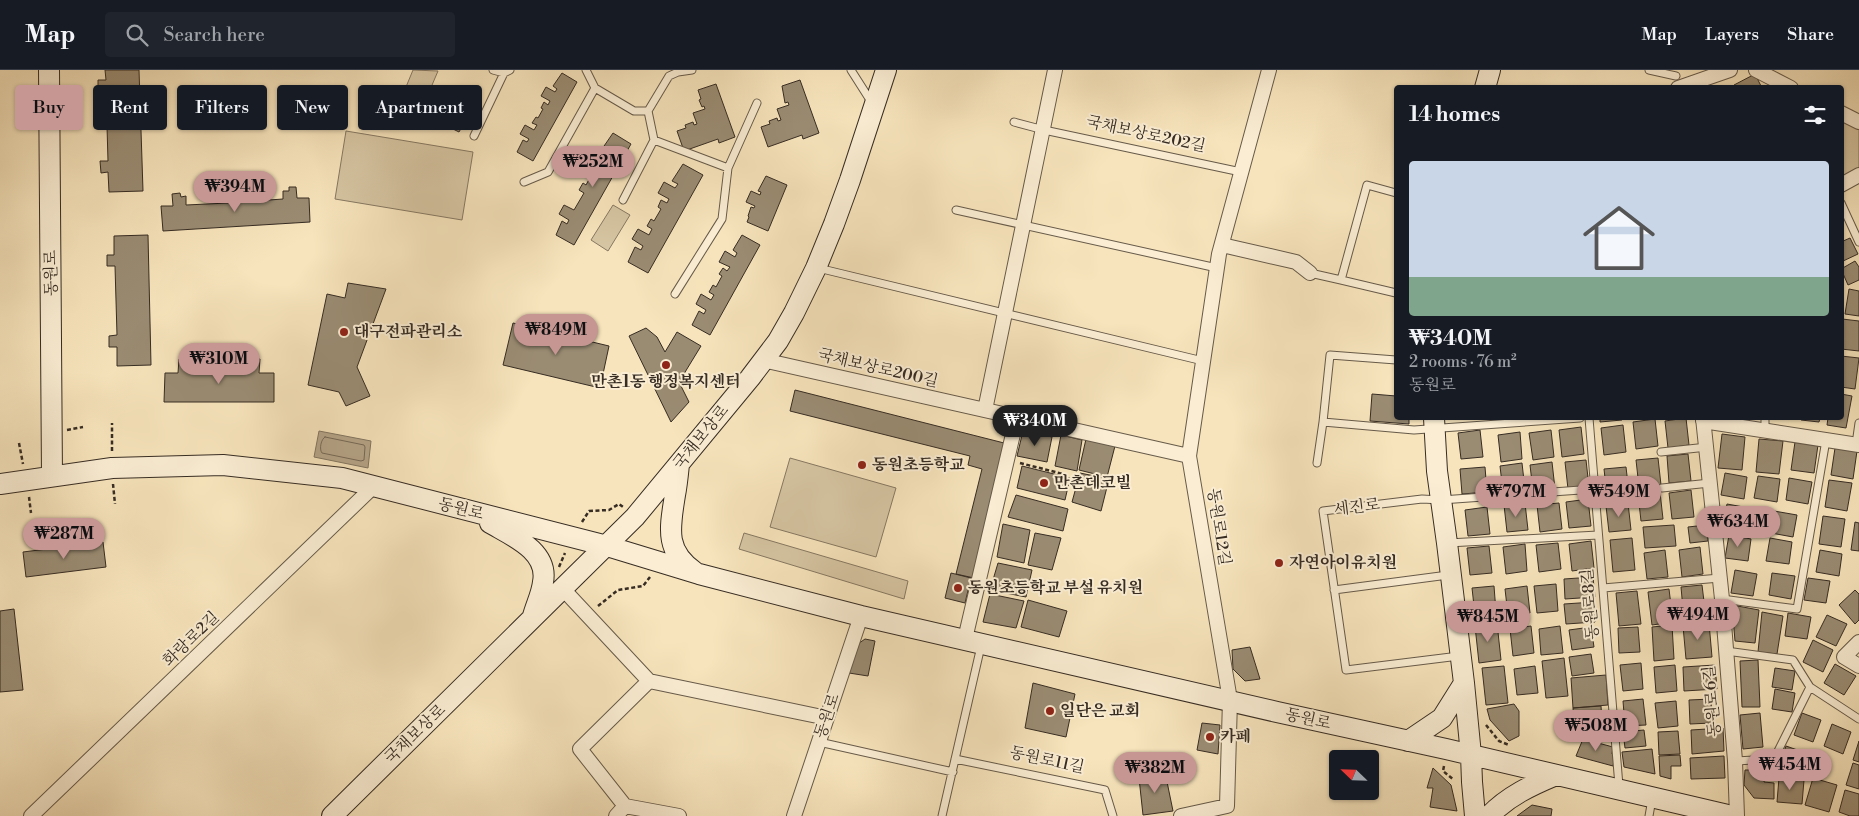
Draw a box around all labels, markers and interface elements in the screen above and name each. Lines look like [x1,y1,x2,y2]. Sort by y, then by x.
search box [105,12,455,57]
text: Map [25,20,75,50]
icon: search [123,21,151,49]
text: Search here [163,23,265,47]
text: Map [1642,23,1677,46]
text: Layers [1705,23,1759,46]
text: Share [1787,23,1834,46]
chip: Buy [15,85,83,130]
chip: Rent [93,85,167,130]
chip: Filters [177,85,267,130]
chip: New [277,85,348,130]
chip: Apartment [358,85,482,130]
icon: filters [1801,101,1829,129]
text: 14 homes [1409,102,1500,128]
street label: 국채보상로202길 [1085,112,1207,156]
pin: ₩252M [558,146,628,188]
text: ₩252M [563,152,623,172]
pin: ₩394M [200,170,270,213]
text: ₩394M [204,177,266,197]
icon: home [1574,193,1664,283]
street label: 동원로 [41,249,61,296]
pin: ₩849M [521,314,591,356]
text: ₩849M [525,320,587,340]
place label: 대구전파관리소 [354,322,463,342]
marker: 대구전파관리소 [338,326,350,338]
text: ₩340M [1409,326,1492,352]
pin: ₩310M [184,342,254,385]
street label: 국채보상로200길 [816,344,940,392]
text: ₩310M [190,349,248,369]
text: 2 rooms · 76 m² [1409,352,1517,372]
marker: 만촌1동 행정복지센터 [660,359,672,371]
place label: 만촌1동 행정복지센터 [591,372,741,392]
text: 동원로 [1409,375,1455,395]
street label: 국채보상로 [669,400,733,473]
pin: ₩340M [1000,404,1070,447]
text: ₩340M [1003,411,1067,431]
place label: 동원초등학교 [872,455,965,475]
marker: 동원초등학교 [856,459,868,471]
place label: 만촌데코빌 [1054,473,1131,493]
pin: ₩797M [1481,476,1551,518]
pin: ₩549M [1584,476,1654,518]
marker: 만촌데코빌 [1038,477,1050,489]
text: ₩797M [1486,482,1546,502]
text: ₩549M [1588,482,1650,502]
street label: 동원로12길 [1203,487,1235,567]
street label: 동원로 [436,494,486,524]
street label: 세진로 [1333,494,1382,520]
pin: ₩634M [1703,506,1773,548]
text: ₩634M [1707,512,1769,532]
pin: ₩287M [29,518,99,560]
text: ₩287M [34,524,94,544]
place label: 자연아이유치원 [1289,553,1397,573]
marker: 자연아이유치원 [1273,557,1285,569]
street label: 동원로8길 [1577,567,1603,641]
place label: 동원초등학교 부설 유치원 [968,578,1143,598]
marker: 동원초등학교 부설 유치원 [952,582,964,594]
pin: ₩494M [1663,598,1733,641]
pin: ₩845M [1453,600,1523,643]
text: ₩494M [1667,605,1729,625]
street label: 화랑로2길 [159,607,223,671]
text: ₩845M [1457,607,1519,627]
street label: 동원로6길 [1699,664,1725,738]
street label: 동원로 [810,690,844,741]
street label: 국채보상로 [380,700,450,768]
place label: 일단은 교회 [1060,701,1140,721]
street label: 동원로 [1283,704,1333,734]
marker: 일단은 교회 [1044,705,1056,717]
pin: ₩508M [1561,710,1631,752]
text: ₩508M [1565,716,1627,736]
place label: 카페 [1220,727,1251,747]
marker: 카페 [1204,731,1216,743]
street label: 동원로11길 [1008,742,1086,778]
pin: ₩454M [1755,748,1825,791]
north arrow [1329,750,1379,800]
map controls [1329,750,1379,800]
pin: ₩382M [1120,752,1190,794]
text: ₩454M [1759,755,1821,775]
text: ₩382M [1125,758,1185,778]

